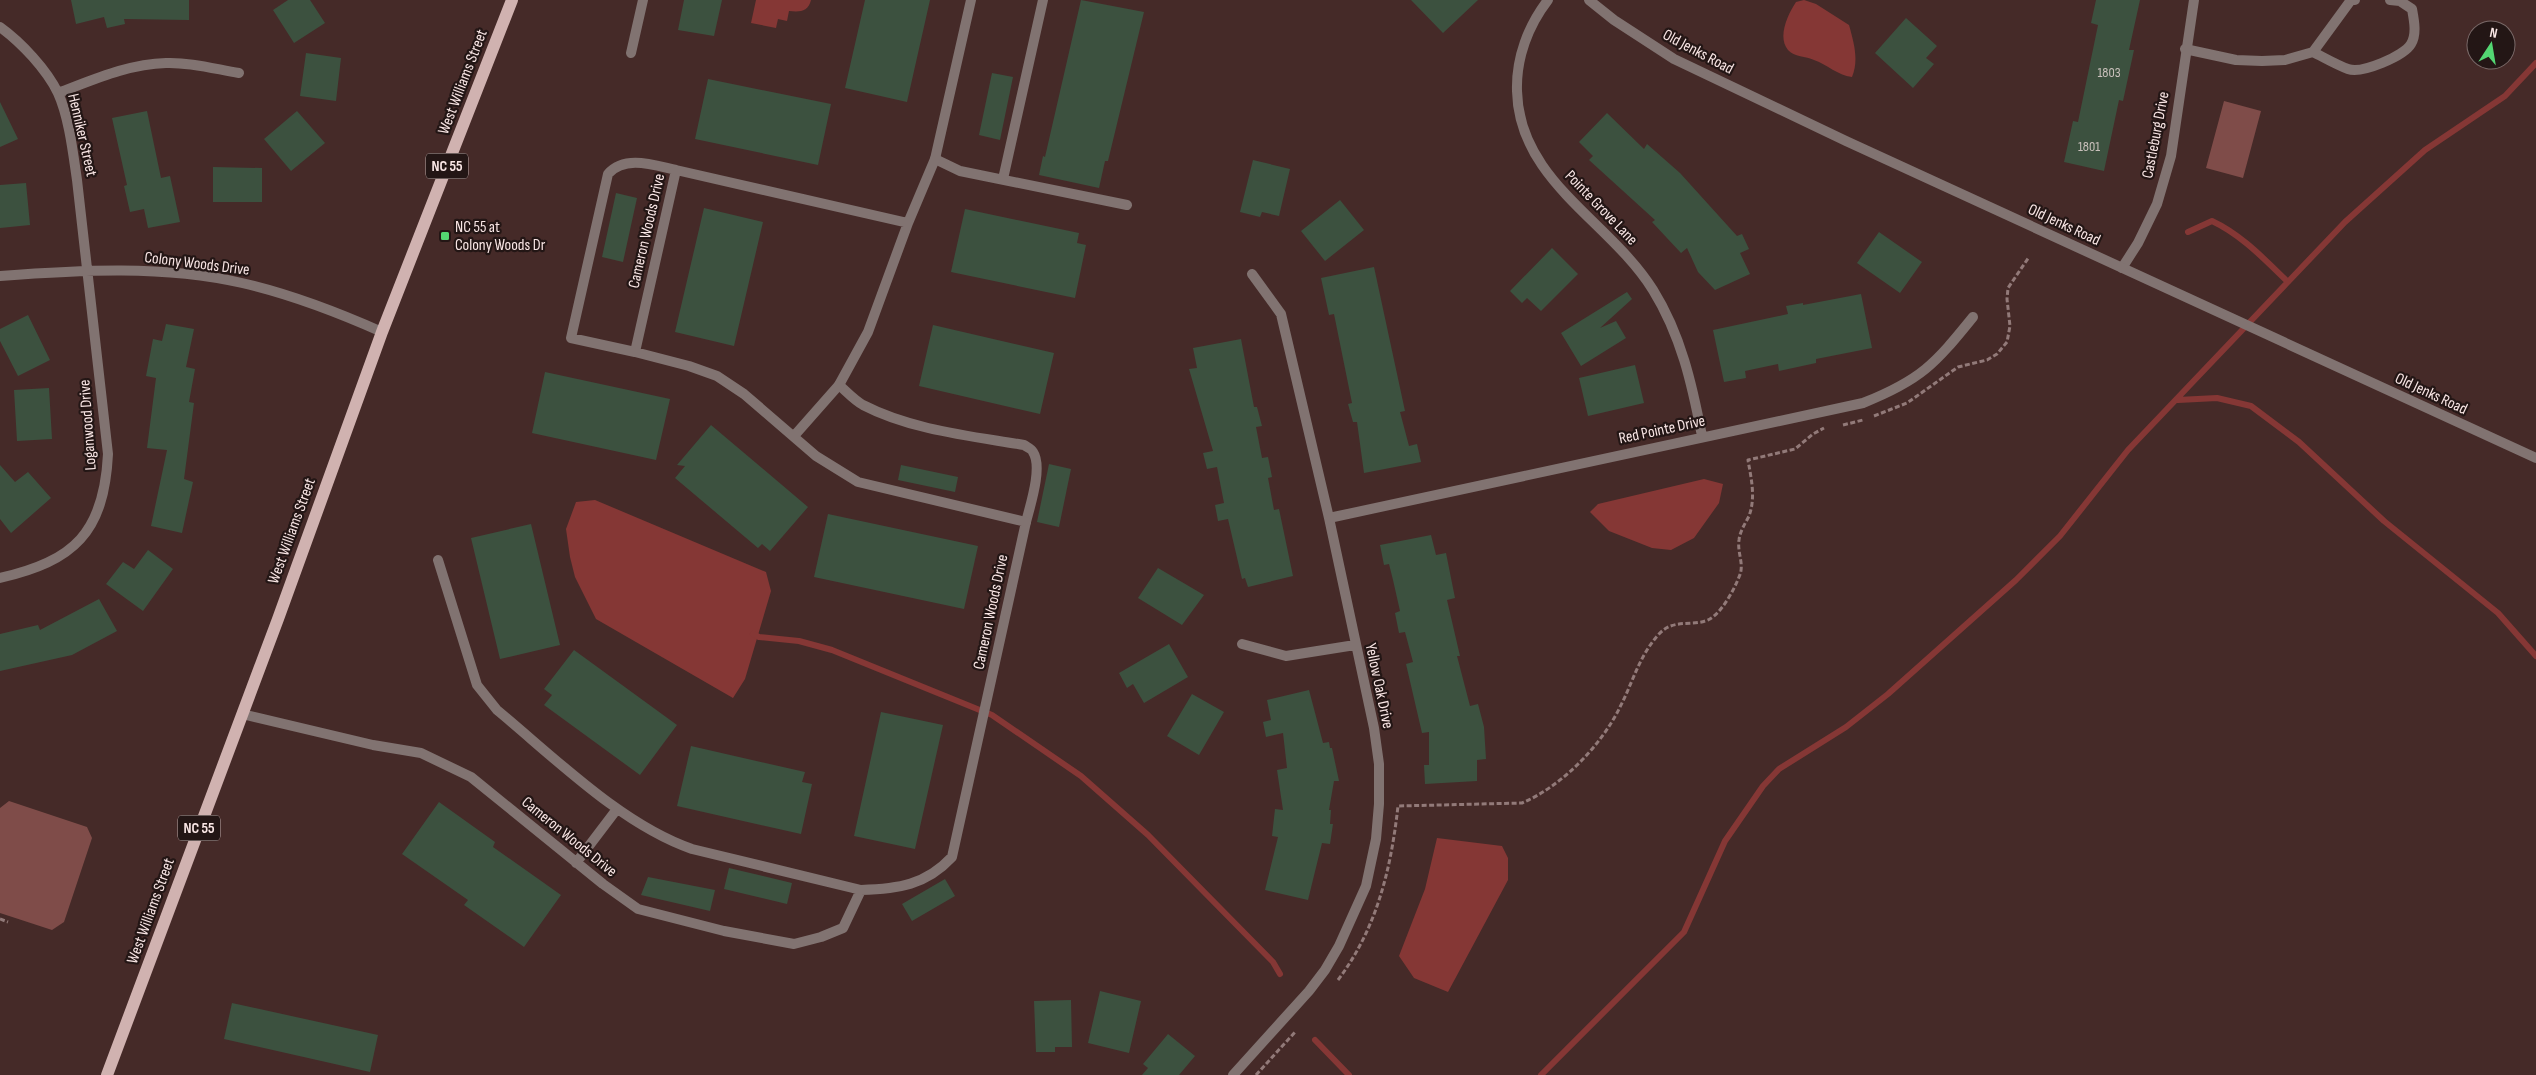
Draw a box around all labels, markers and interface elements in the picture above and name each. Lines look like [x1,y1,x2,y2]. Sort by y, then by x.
north arrow [2466,20,2516,70]
text: N [2488,24,2499,42]
street label: Old Jenks Road [1659,25,1737,79]
street label: West Williams Street [434,27,492,137]
house number: 1803 [2097,64,2121,81]
street label: Castleburg Drive [2138,90,2174,180]
street label: Henniker Street [63,92,101,178]
house number: 1801 [2078,138,2100,155]
road number: NC 55 [426,154,468,178]
street label: Pointe Grove Lane [1561,167,1641,249]
street label: Cameron Woods Drive [625,172,669,290]
street label: Old Jenks Road [2025,200,2103,250]
place label: NC 55 at Colony Woods Dr [455,218,546,255]
marker: NC 55 at Colony Woods Dr [439,230,451,242]
street label: Colony Woods Drive [143,248,251,280]
street label: Old Jenks Road [2392,369,2470,419]
street label: Loganwood Drive [75,379,101,471]
street label: Red Pointe Drive [1617,412,1707,448]
street label: West Williams Street [264,476,320,586]
street label: Cameron Woods Drive [970,553,1012,671]
street label: Yellow Oak Drive [1361,642,1397,730]
street label: Cameron Woods Drive [518,793,620,881]
road number: NC 55 [178,816,220,840]
street label: West Williams Street [123,856,179,966]

